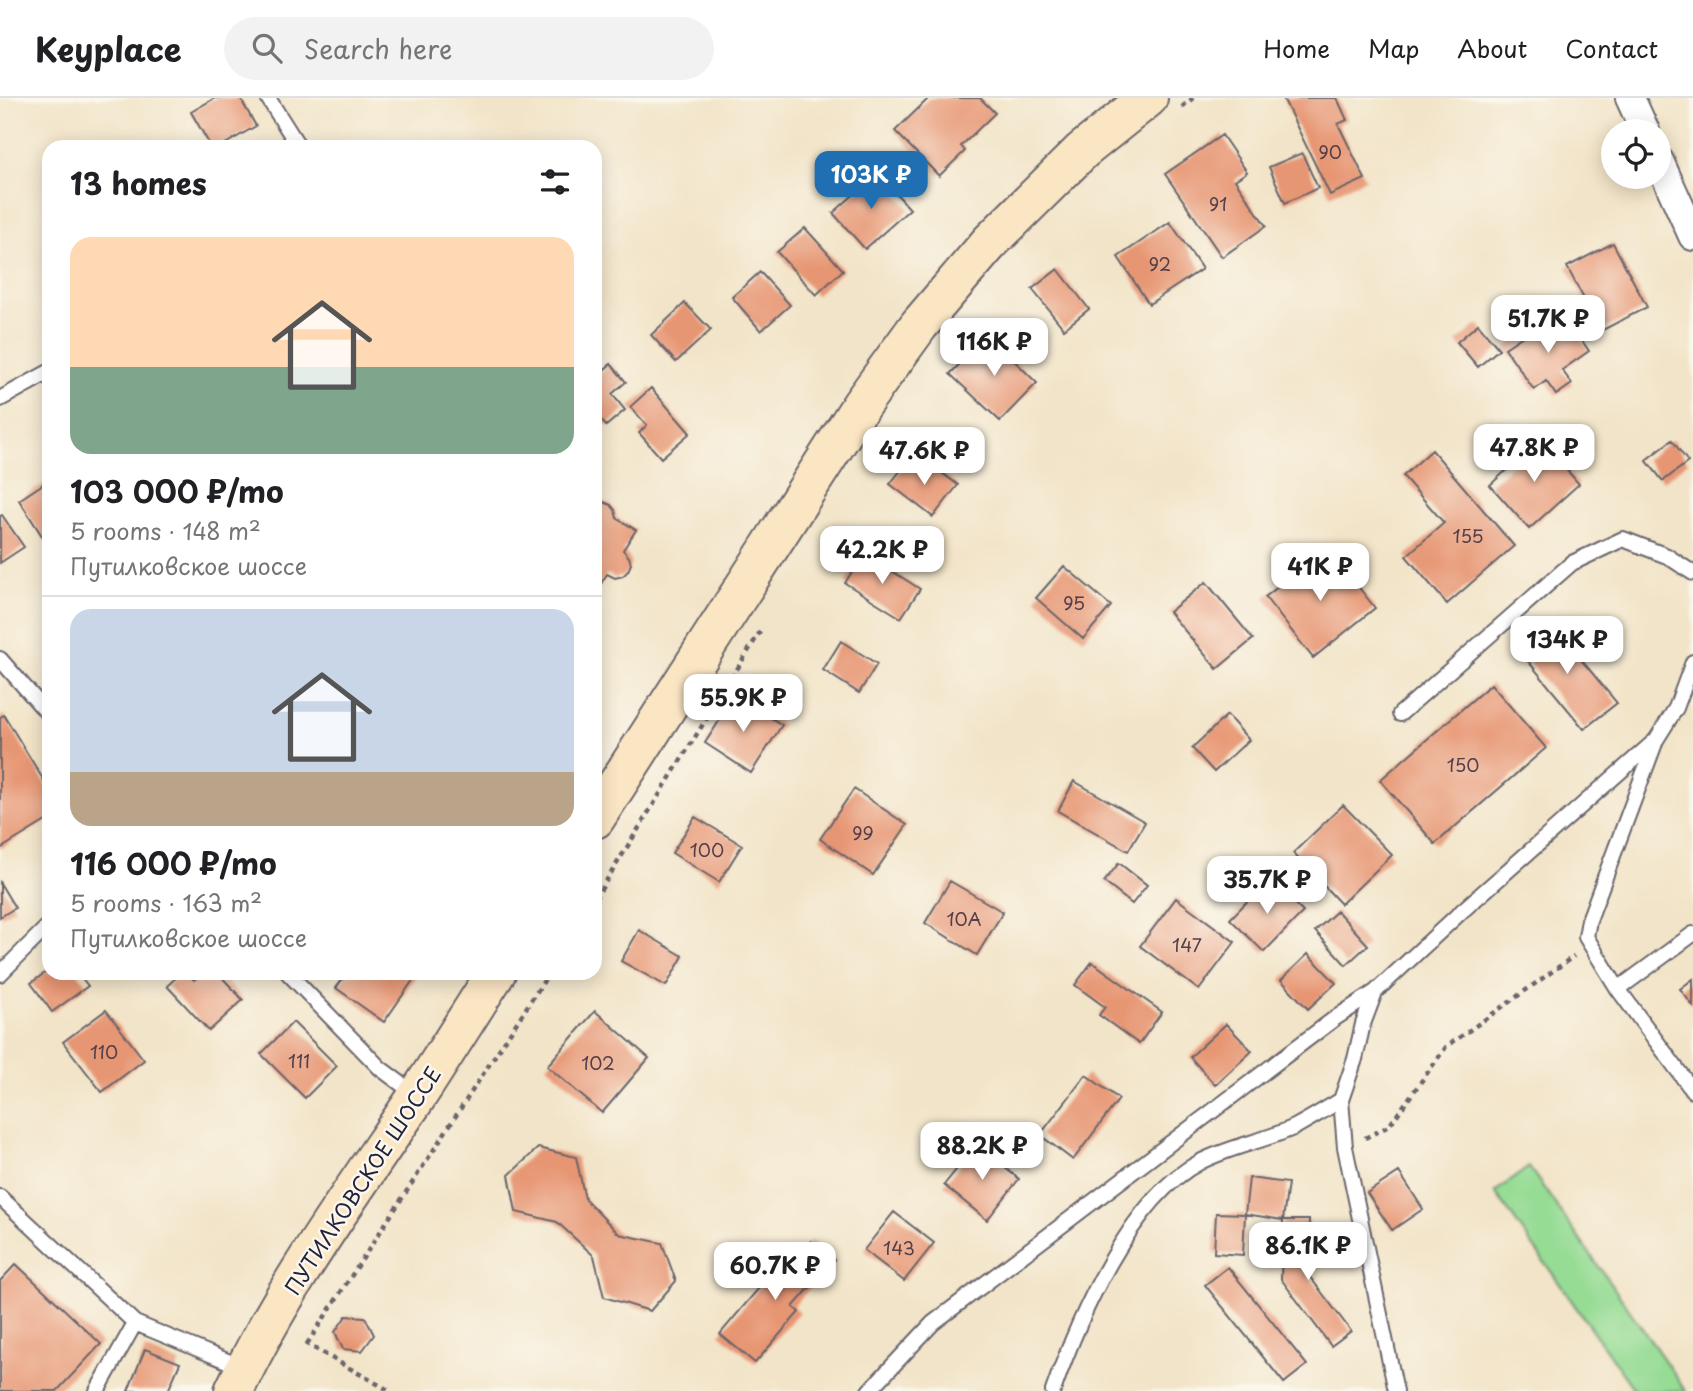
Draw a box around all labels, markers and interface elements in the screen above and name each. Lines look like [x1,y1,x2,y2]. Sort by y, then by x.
search box [224,17,714,80]
text: Keyplace [35,23,182,73]
icon: search [248,29,286,67]
text: Search here [304,29,452,68]
text: Home [1263,30,1330,66]
text: Map [1368,30,1419,66]
text: About [1457,30,1527,66]
text: Contact [1565,30,1658,66]
map controls [1601,119,1671,189]
button: locate [1601,119,1671,189]
house number: 90 [1318,138,1342,165]
pin: 103K ₽ [814,152,928,211]
text: 103K ₽ [831,156,911,191]
text: 13 homes [70,160,207,205]
icon: filters [536,163,574,201]
house number: 91 [1209,190,1227,217]
house number: 92 [1149,250,1171,277]
icon: home [259,282,385,408]
pin: 51.7K ₽ [1483,296,1613,355]
text: 51.7K ₽ [1507,300,1589,335]
pin: 116K ₽ [937,318,1051,378]
text: 116K ₽ [956,323,1032,358]
pin: 47.8K ₽ [1469,424,1599,484]
pin: 47.6K ₽ [859,428,989,487]
text: 47.8K ₽ [1489,429,1579,464]
text: 47.6K ₽ [879,432,969,467]
text: 103 000 ₽/mo [70,468,284,513]
text: 5 rooms · 148 m² [70,513,261,548]
house number: 155 [1452,522,1484,549]
pin: 42.2K ₽ [817,526,947,586]
text: 42.2K ₽ [836,531,928,566]
pin: 41K ₽ [1271,544,1369,603]
text: Путилковское шоссе [70,548,307,583]
text: 41K ₽ [1287,548,1353,583]
house number: 95 [1063,589,1085,616]
pin: 134K ₽ [1510,616,1624,676]
text: 134K ₽ [1526,621,1608,656]
icon: home [259,654,385,780]
pin: 55.9K ₽ [678,674,808,734]
text: 55.9K ₽ [700,679,786,714]
house number: 150 [1447,751,1479,778]
house number: 99 [852,819,874,846]
house number: 100 [690,836,724,863]
text: 116 000 ₽/mo [70,840,277,885]
pin: 35.7K ₽ [1202,856,1332,916]
text: 35.7K ₽ [1223,861,1311,896]
text: 5 rooms · 163 m² [70,885,262,920]
house number: 10А [946,905,982,932]
text: Путилковское шоссе [70,920,307,955]
house number: 147 [1172,931,1202,958]
house number: 110 [90,1038,118,1065]
house number: 111 [288,1047,310,1074]
house number: 102 [581,1049,615,1076]
street label: ПУТИЛКОВСКОЕ ШОССЕ [276,1060,448,1300]
pin: 88.2K ₽ [917,1122,1047,1182]
text: 88.2K ₽ [936,1127,1028,1162]
pin: 86.1K ₽ [1243,1222,1373,1282]
text: 86.1K ₽ [1265,1227,1351,1262]
house number: 143 [883,1234,915,1261]
pin: 60.7K ₽ [710,1242,840,1302]
text: 60.7K ₽ [730,1247,820,1282]

